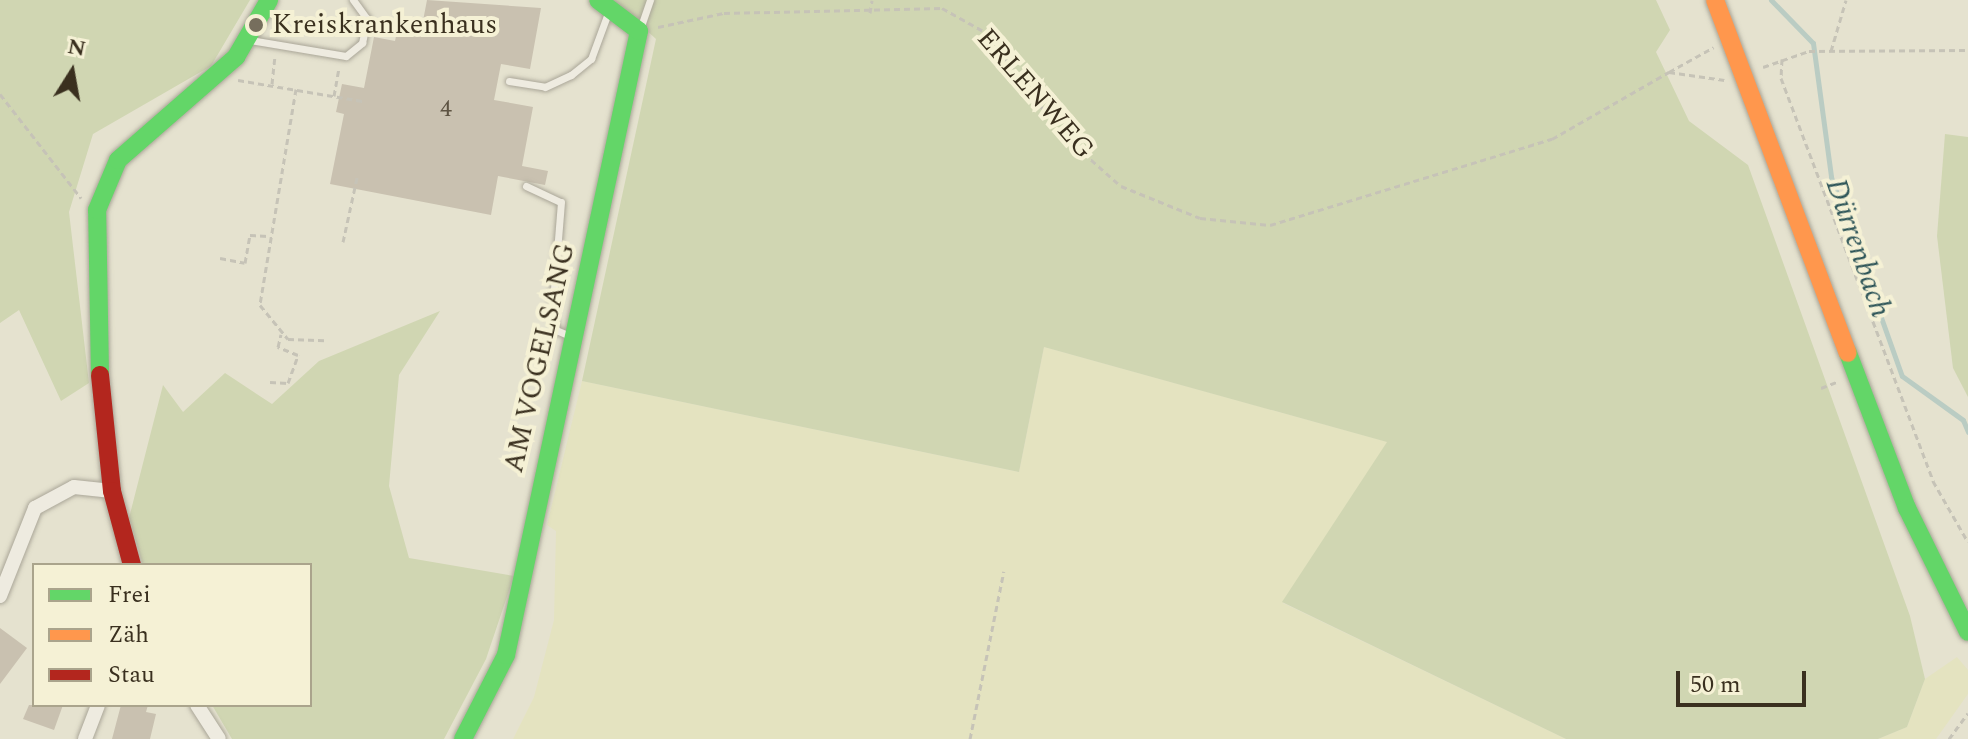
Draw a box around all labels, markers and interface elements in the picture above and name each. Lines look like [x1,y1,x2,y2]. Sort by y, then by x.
place label: Kreiskrankenhaus [272,8,497,42]
marker: Kreiskrankenhaus [247,16,265,34]
street label: ERLENWEG [969,22,1101,166]
text: N [65,30,89,66]
north arrow [32,32,112,112]
house number: 4 [440,96,452,124]
water label: Dürrenbach [1817,174,1899,322]
street label: AM VOGELSANG [497,240,583,476]
legend [32,563,312,707]
text: Frei [108,577,151,613]
text: Zäh [108,617,149,653]
scale bar [1680,655,1810,705]
text: Stau [108,657,155,693]
text: 50 m [1690,667,1741,703]

